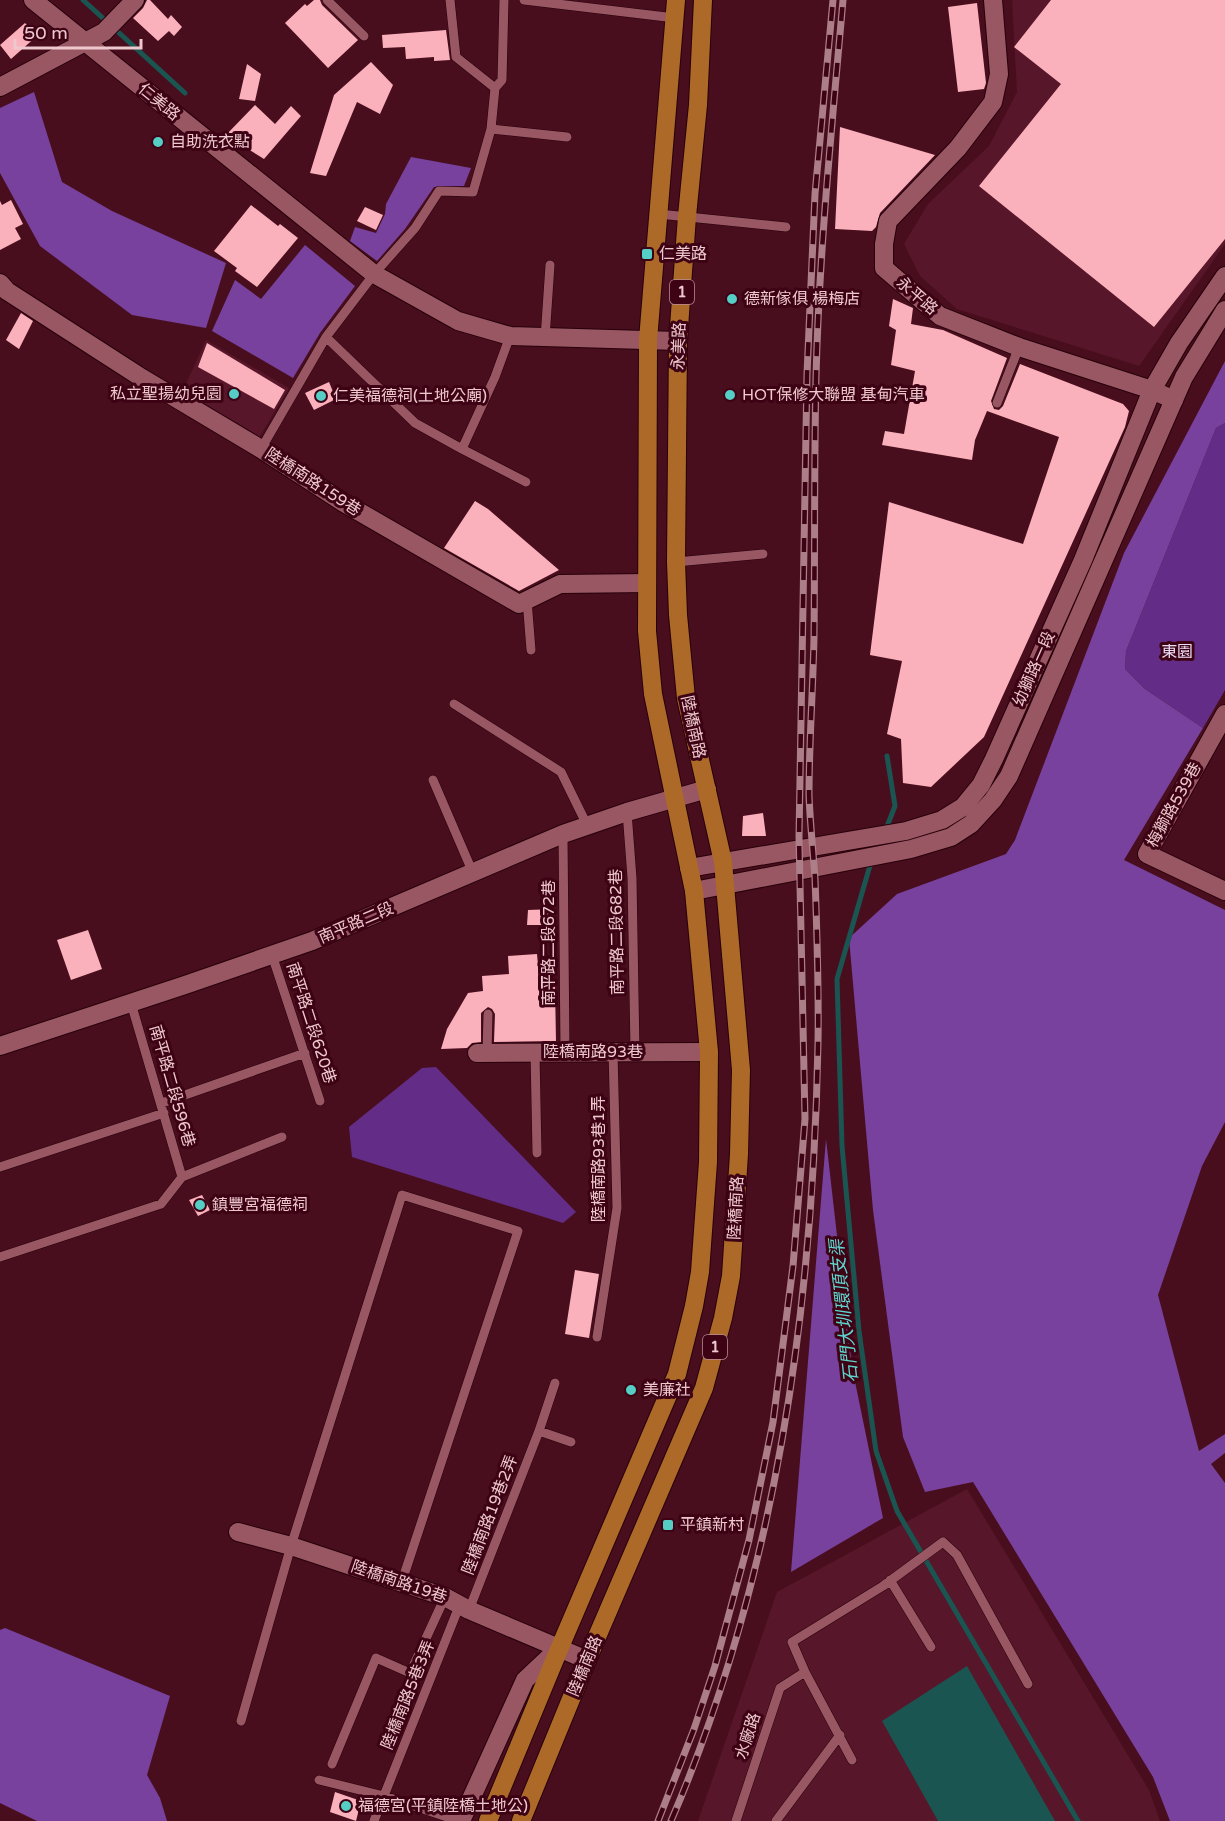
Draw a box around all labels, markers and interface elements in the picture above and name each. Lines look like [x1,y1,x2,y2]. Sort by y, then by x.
scale bar [15,12,141,50]
text: 50 m [24,22,68,44]
street label: 仁美路 [134,79,184,125]
place label: 自助洗衣點 [170,132,250,152]
marker: 自助洗衣點 [151,135,165,149]
place label: 仁美路 [659,244,707,264]
marker: 仁美路 [640,247,654,261]
street label: 永平路 [892,273,942,319]
road number: 1 [670,280,694,304]
place label: 德新傢俱 楊梅店 [744,289,860,309]
marker: 德新傢俱 楊梅店 [725,292,739,306]
street label: 永美路 [668,322,690,370]
place label: 私立聖揚幼兒園 [110,384,222,404]
place label: HOT保修大聯盟 基甸汽車 [742,385,925,405]
place label: 仁美福德祠(土地公廟) [333,386,487,406]
marker: 私立聖揚幼兒園 [227,387,241,401]
marker: HOT保修大聯盟 基甸汽車 [723,388,737,402]
marker: 仁美福德祠(土地公廟) [314,389,328,403]
street label: 陸橋南路159巷 [261,444,365,520]
street label: 幼獅路一段 [1009,628,1059,710]
park label: 東園 [1161,642,1193,662]
street label: 陸橋南路 [677,694,709,760]
street label: 梅獅路539巷 [1142,759,1206,851]
street label: 南平路二段682巷 [606,869,628,995]
street label: 南平路二段672巷 [539,880,559,1006]
street label: 南平路二段 [315,898,397,948]
street label: 南平路二段620巷 [282,960,340,1086]
street label: 南平路二段596巷 [145,1023,199,1149]
street label: 陸橋南路93巷 [543,1042,643,1062]
street label: 陸橋南路93巷1弄 [589,1096,609,1222]
street label: 陸橋南路 [724,1176,748,1240]
place label: 鎮豐宮福德祠 [212,1195,308,1215]
marker: 鎮豐宮福德祠 [193,1198,207,1212]
water label: 石門大圳環頂支渠 [825,1235,862,1384]
road number: 1 [703,1335,727,1359]
place label: 美廉社 [643,1380,691,1400]
marker: 美廉社 [624,1383,638,1397]
street label: 陸橋南路19巷2弄 [458,1453,522,1577]
place label: 平鎮新村 [680,1515,744,1535]
marker: 平鎮新村 [661,1518,675,1532]
street label: 陸橋南路19巷 [348,1556,450,1608]
street label: 陸橋南路 [563,1633,607,1699]
street label: 陸橋南路5巷3弄 [377,1637,439,1753]
street label: 水廠路 [731,1710,765,1762]
place label: 福德宮(平鎮陸橋土地公) [358,1796,528,1816]
marker: 福德宮(平鎮陸橋土地公) [339,1799,353,1813]

